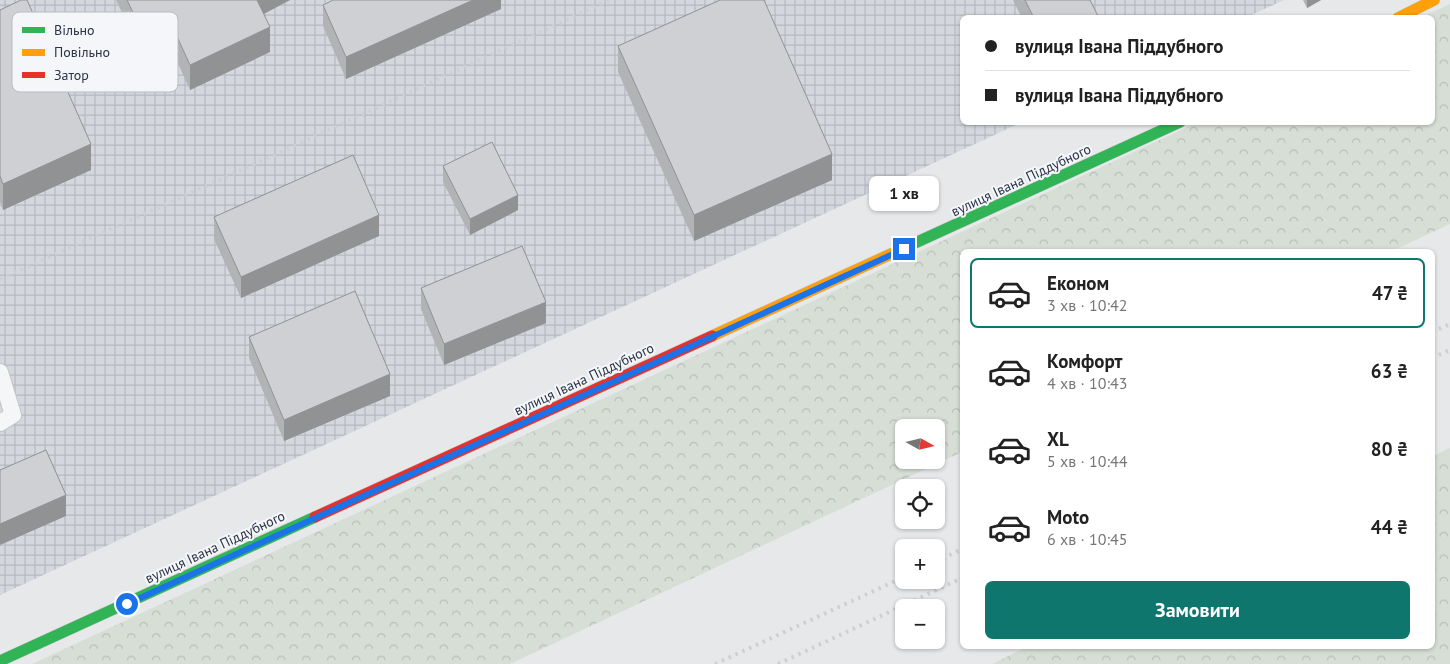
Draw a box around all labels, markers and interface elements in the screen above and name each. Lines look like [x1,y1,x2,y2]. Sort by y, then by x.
legend [12,12,178,92]
text: Вільно [54,21,95,39]
text: вулиця Івана Піддубного [1015,34,1224,58]
text: Повільно [54,43,110,61]
text: Затор [54,66,89,84]
text: вулиця Івана Піддубного [1015,83,1224,107]
street label: вулиця Івана Піддубного [948,140,1094,220]
callout: 1 хв [869,176,939,212]
text: 1 хв [889,183,919,203]
route end [893,238,915,260]
icon: car [987,271,1032,316]
text: Економ [1047,271,1109,295]
text: 47 ₴ [1372,281,1408,305]
text: 3 хв · 10:42 [1047,295,1127,315]
street label: вулиця Івана Піддубного [511,339,657,419]
icon: car [987,349,1032,394]
text: Комфорт [1047,349,1123,373]
text: 63 ₴ [1371,359,1408,383]
text: 4 хв · 10:43 [1047,373,1127,393]
north arrow [895,419,945,469]
map controls [895,419,945,649]
icon: car [987,427,1032,472]
text: XL [1047,427,1069,451]
text: 80 ₴ [1371,437,1408,461]
text: 5 хв · 10:44 [1047,451,1127,471]
button: locate [895,479,945,529]
icon: car [987,505,1032,550]
text: Moto [1047,505,1089,529]
street label: вулиця Івана Піддубного [142,507,288,587]
text: 44 ₴ [1371,515,1408,539]
text: 6 хв · 10:45 [1047,529,1127,549]
button: + [895,539,945,589]
button: Замовити [985,581,1410,639]
route start [116,593,138,615]
button: − [895,599,945,649]

